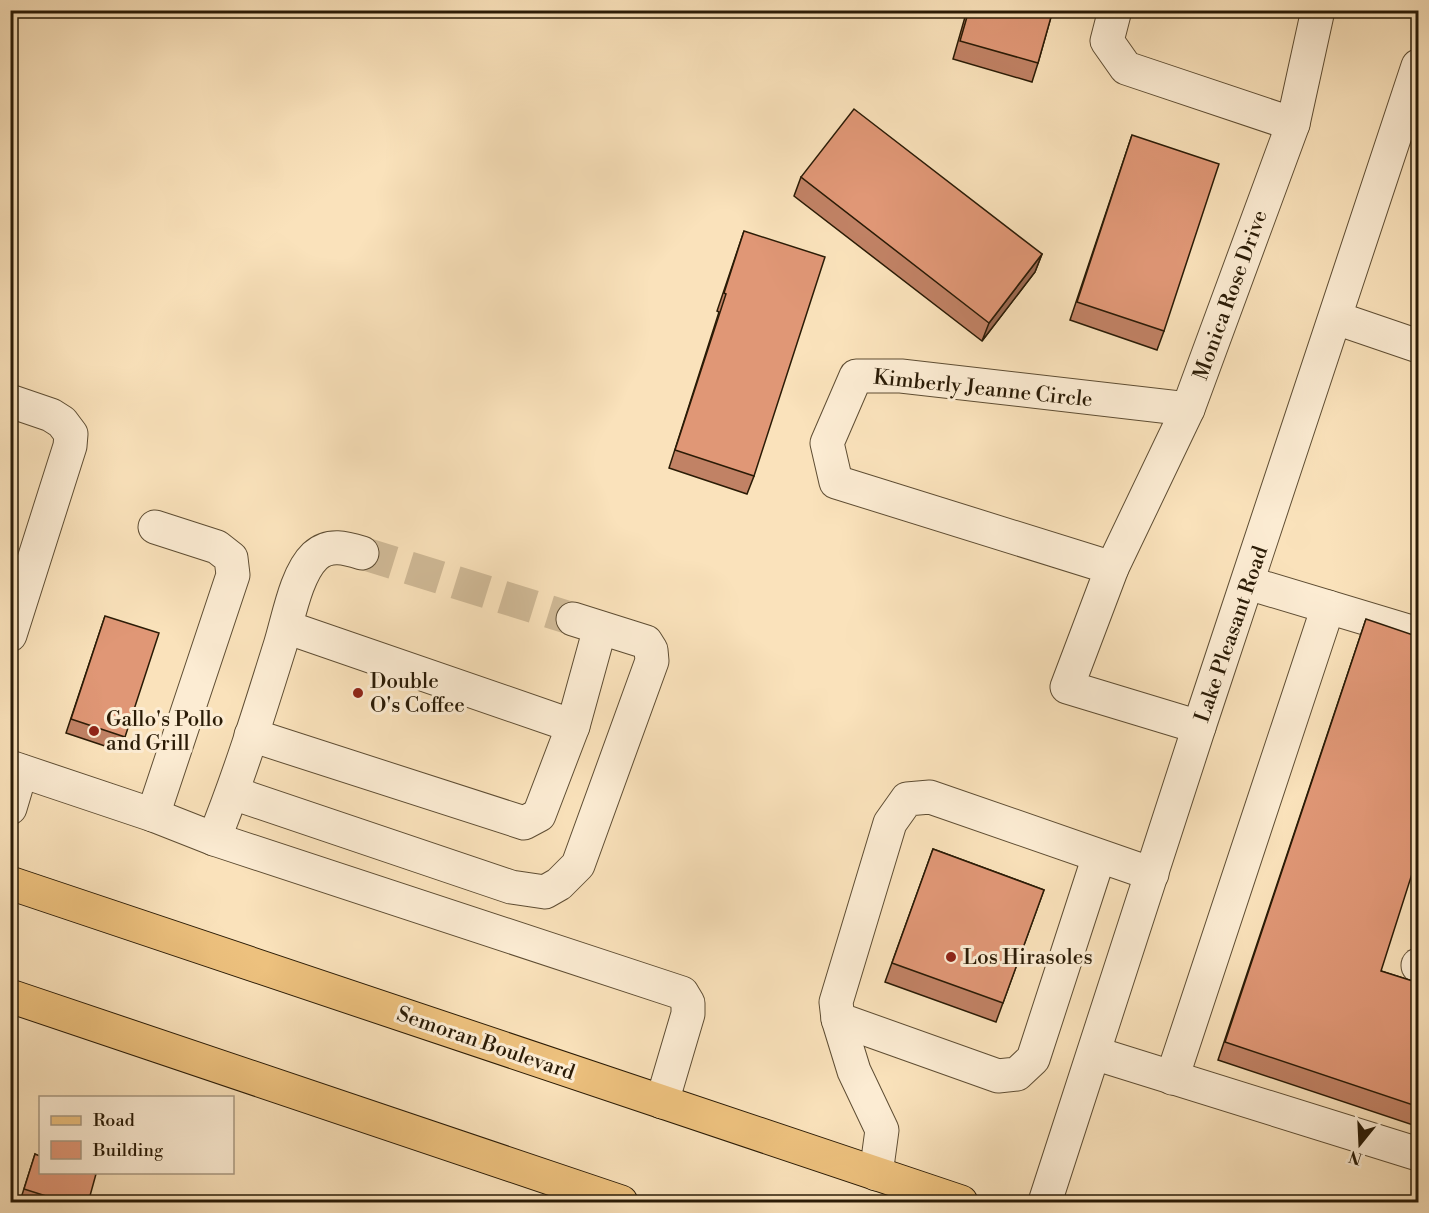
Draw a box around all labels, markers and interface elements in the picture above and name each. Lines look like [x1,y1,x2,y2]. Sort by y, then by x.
street label: Monica Rose Drive [1188,207,1274,384]
street label: Kimberly Jeanne Circle [872,365,1094,413]
street label: Lake Pleasant Road [1190,543,1274,726]
place label: Double O's Coffee [370,669,465,719]
marker: Double O's Coffee [351,686,365,700]
place label: Gallo's Pollo and Grill [106,707,224,757]
marker: Gallo's Pollo and Grill [87,724,101,738]
place label: Los Hirasoles [963,945,1093,971]
marker: Los Hirasoles [944,950,958,964]
street label: Semoran Boulevard [393,1001,578,1087]
legend [39,1096,234,1174]
text: Road [93,1109,136,1132]
north arrow [1330,1114,1390,1174]
text: Building [92,1139,164,1162]
text: N [1346,1146,1365,1169]

